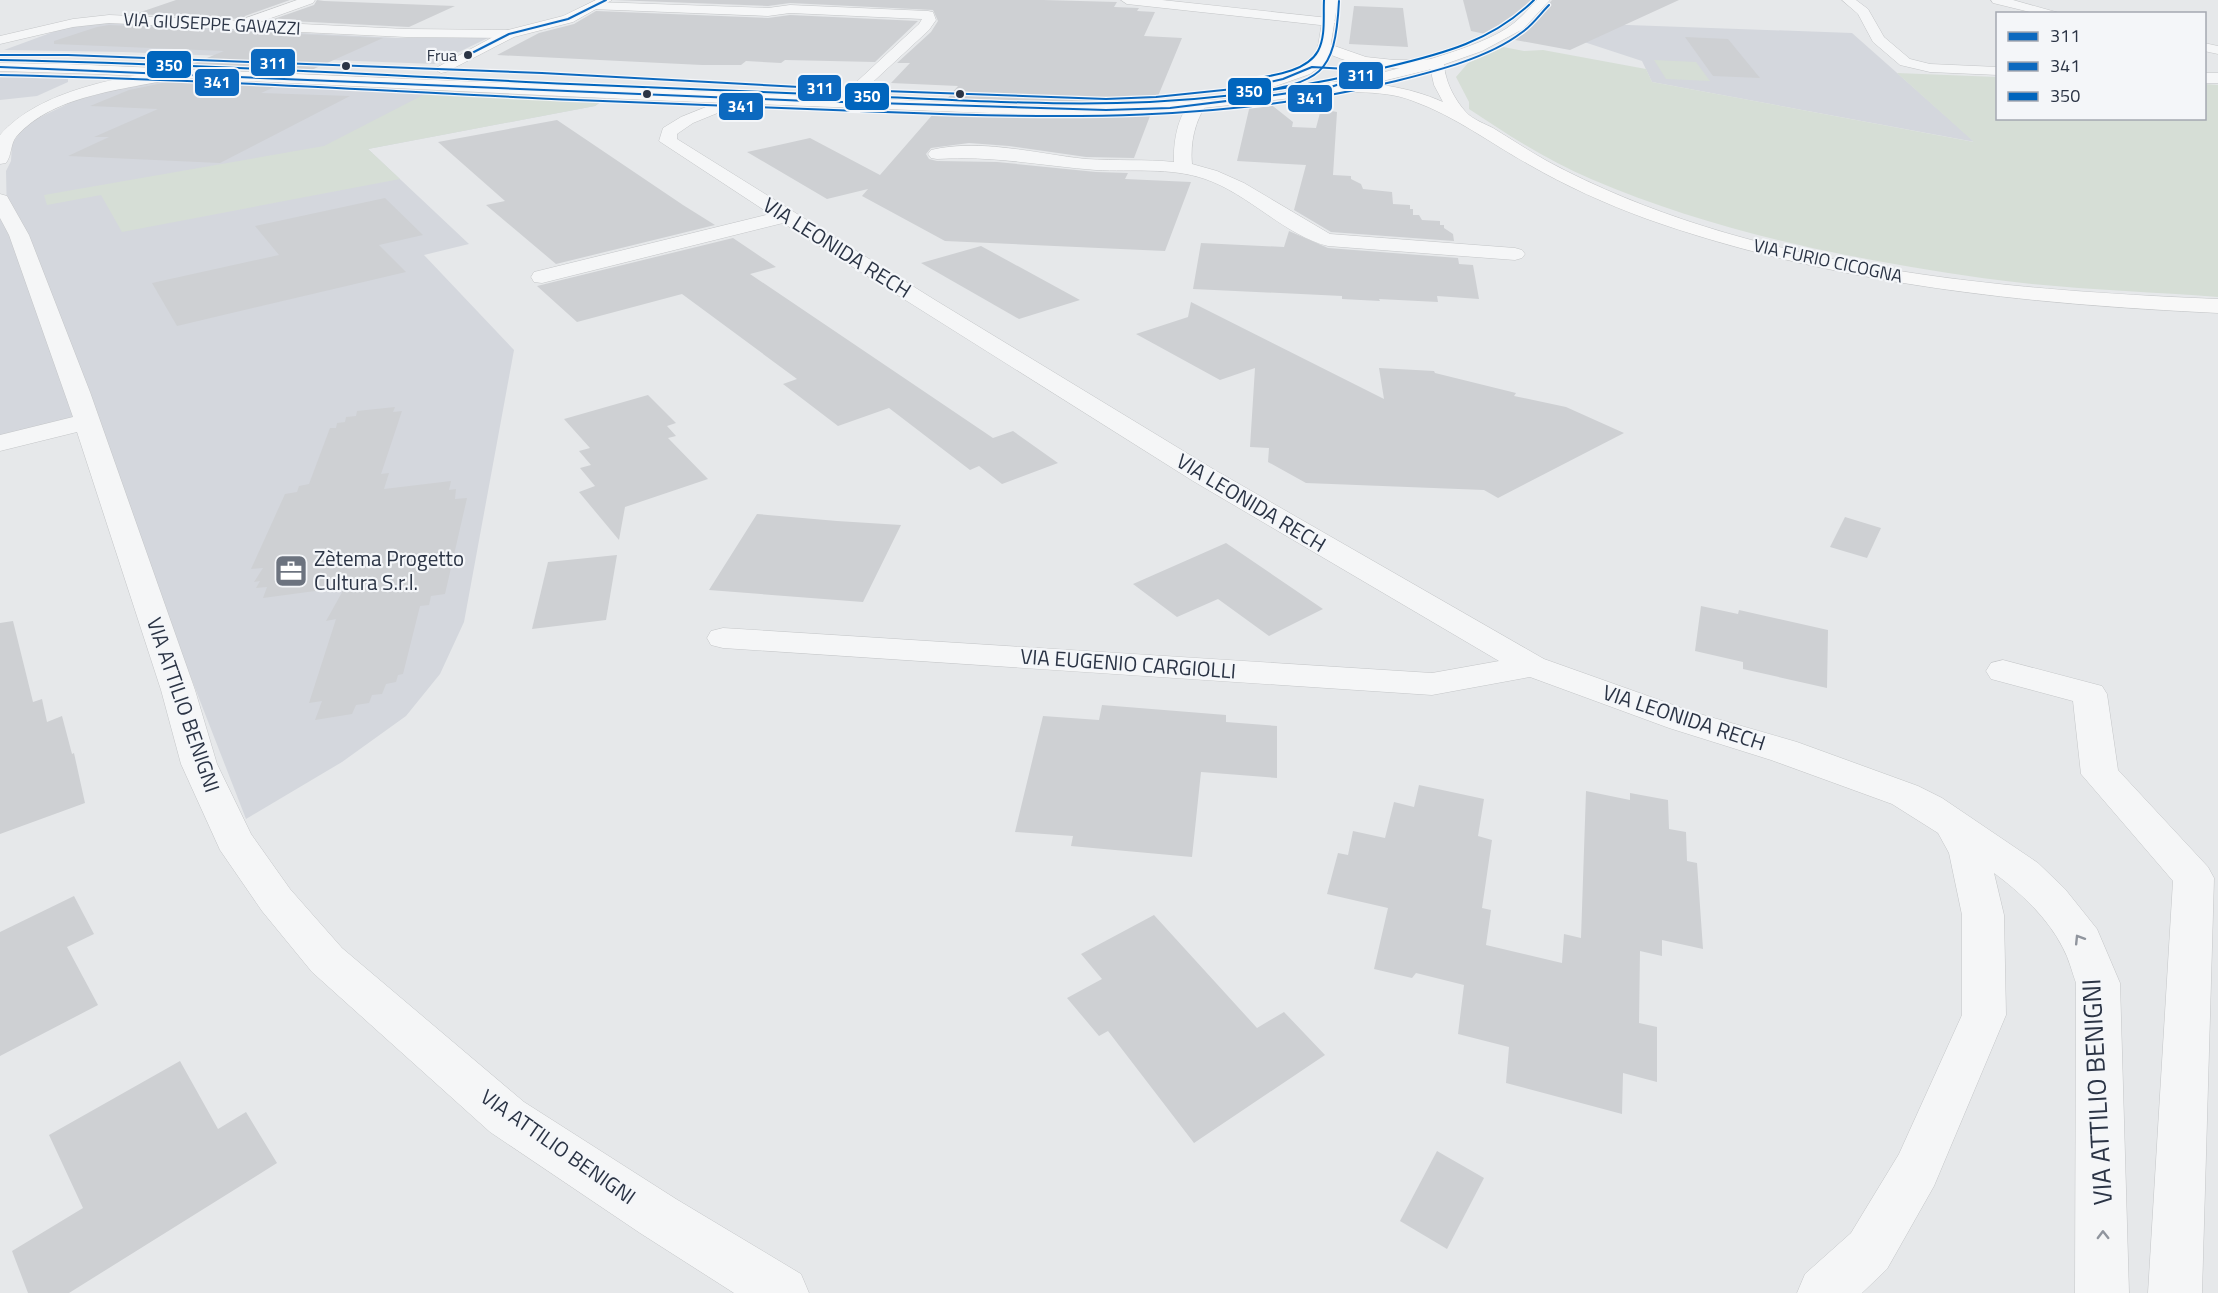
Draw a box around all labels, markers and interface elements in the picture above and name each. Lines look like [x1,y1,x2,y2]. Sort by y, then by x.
street label: VIA GIUSEPPE GAVAZZI [123,5,301,42]
legend [1996,12,2206,120]
text: 311 [2050,22,2080,49]
place label: Frua [427,43,457,67]
line badge: 311 [250,48,296,77]
marker: Frua [462,49,474,61]
line badge: 350 [146,50,192,79]
text: 311 [260,51,286,75]
text: 341 [2050,52,2080,79]
text: 350 [156,53,182,77]
unlabelled marker [340,60,352,72]
line badge: 311 [1338,61,1384,90]
text: 311 [1348,63,1374,87]
line badge: 341 [194,68,240,97]
text: 341 [204,70,230,94]
line badge: 311 [797,74,842,102]
text: 311 [807,76,833,100]
line badge: 350 [1227,77,1272,106]
text: 350 [1236,79,1262,103]
line badge: 350 [844,82,890,111]
text: 350 [2050,82,2080,109]
text: 350 [854,84,880,108]
line badge: 341 [1287,84,1333,113]
text: 341 [1297,86,1323,110]
unlabelled marker [641,88,653,100]
unlabelled marker [954,88,966,100]
line badge: 341 [718,92,764,121]
text: 341 [728,94,754,118]
street label: VIA LEONIDA RECH [757,189,918,306]
street label: VIA FURIO CICOGNA [1751,232,1905,290]
street label: VIA LEONIDA RECH [1171,445,1332,560]
place label: Zètema Progetto Cultura S.r.l. [314,542,464,598]
office icon: Zètema Progetto Cultura S.r.l. [273,553,309,589]
street label: VIA ATTILIO BENIGNI [139,613,229,797]
street label: VIA EUGENIO CARGIOLLI [1019,640,1237,687]
street label: VIA LEONIDA RECH [1599,676,1770,758]
one-way arrow [2076,934,2087,945]
street label: VIA ATTILIO BENIGNI [2071,978,2122,1206]
street label: VIA ATTILIO BENIGNI [474,1081,643,1212]
one-way arrow [2097,1230,2109,1239]

